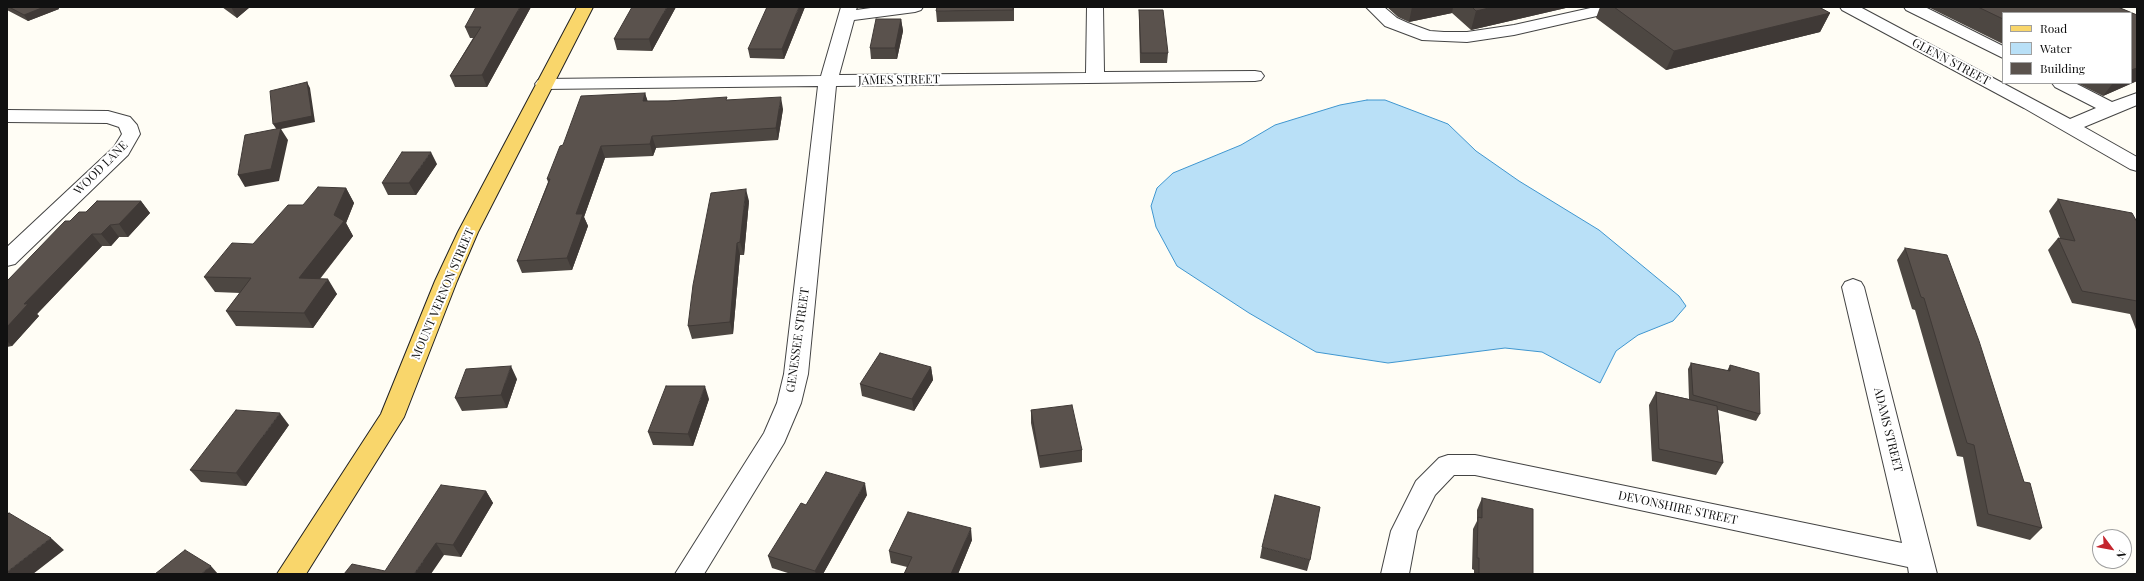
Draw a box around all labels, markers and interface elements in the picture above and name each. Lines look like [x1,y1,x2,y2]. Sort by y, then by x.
legend [2002,12,2132,84]
text: Road [2040,20,2067,36]
street label: GLENN STREET [1909,35,1993,89]
text: Water [2040,40,2072,56]
text: Building [2040,60,2085,76]
street label: JAMES STREET [858,72,940,88]
street label: WOOD LANE [71,138,131,198]
street label: MOUNT VERNON STREET [409,226,477,362]
street label: GENESSEE STREET [784,287,812,393]
street label: ADAMS STREET [1871,386,1905,474]
street label: DEVONSHIRE STREET [1617,488,1739,528]
north arrow [2092,529,2132,569]
text: N [2113,548,2130,562]

